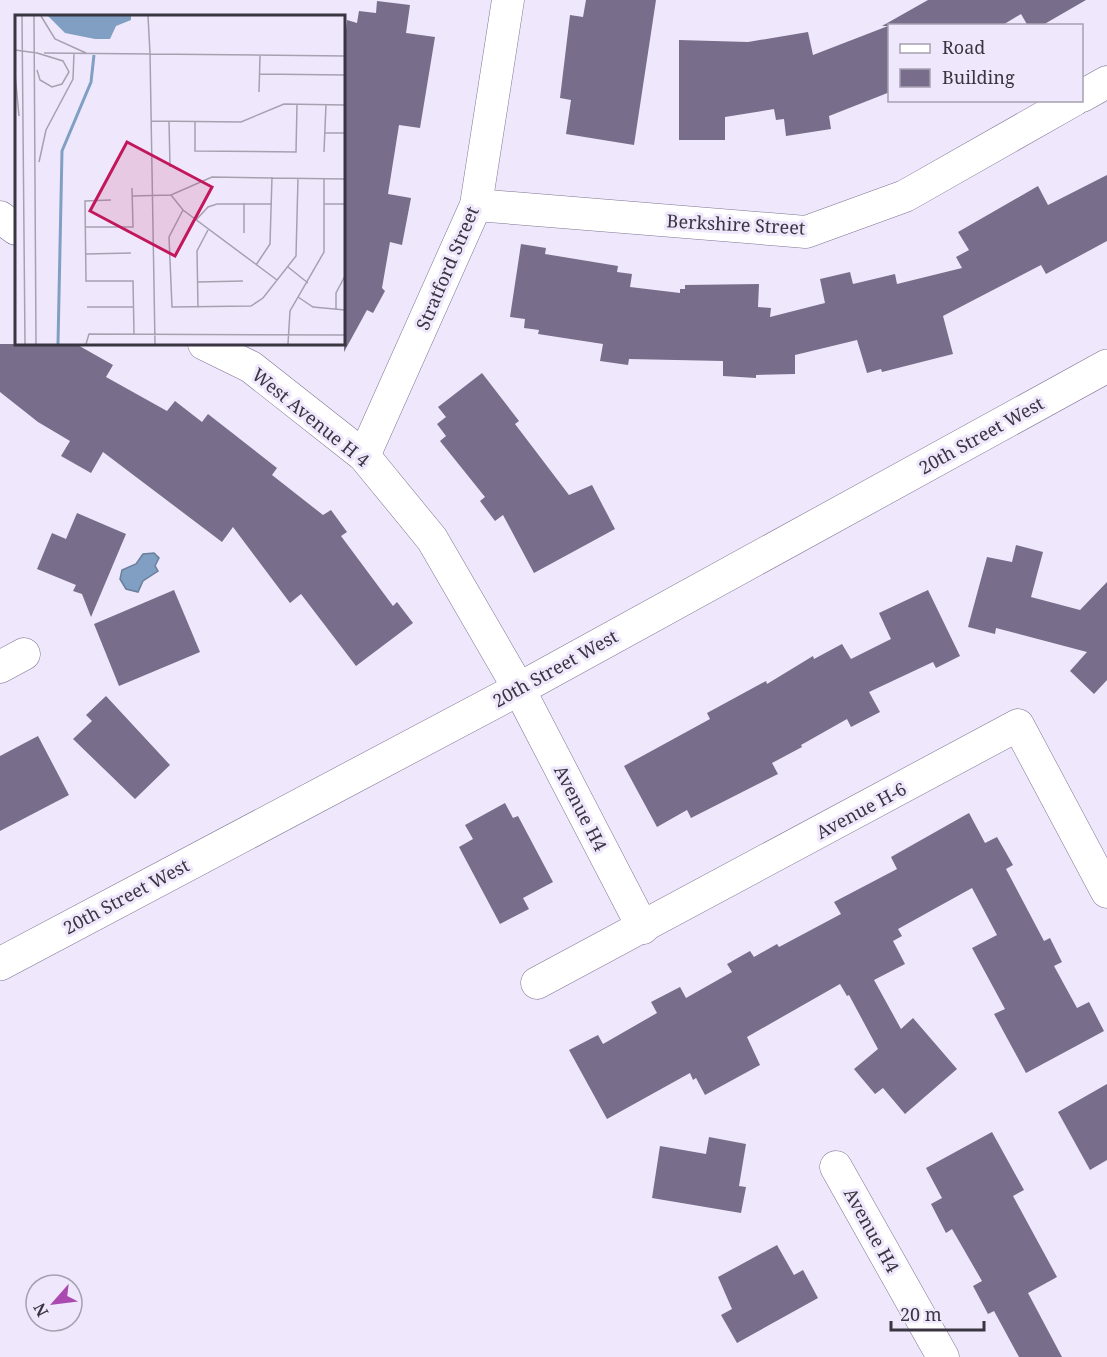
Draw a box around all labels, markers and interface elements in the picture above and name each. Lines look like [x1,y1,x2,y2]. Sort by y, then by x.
inset map [15,15,345,345]
legend [888,24,1083,102]
text: Road [942,35,985,59]
text: Building [942,65,1015,89]
street label: Stratford Street [410,202,484,334]
street label: Berkshire Street [666,208,806,240]
street label: West Avenue H 4 [247,362,375,472]
street label: 20th Street West [914,391,1048,479]
street label: 20th Street West [488,624,622,712]
street label: Avenue H4 [549,761,613,855]
street label: Avenue H-6 [812,776,910,844]
street label: 20th Street West [59,853,193,939]
street label: Avenue H4 [839,1183,905,1277]
north arrow [24,1273,84,1333]
scale bar [891,1294,984,1332]
text: N [28,1299,53,1321]
text: 20 m [900,1302,942,1326]

